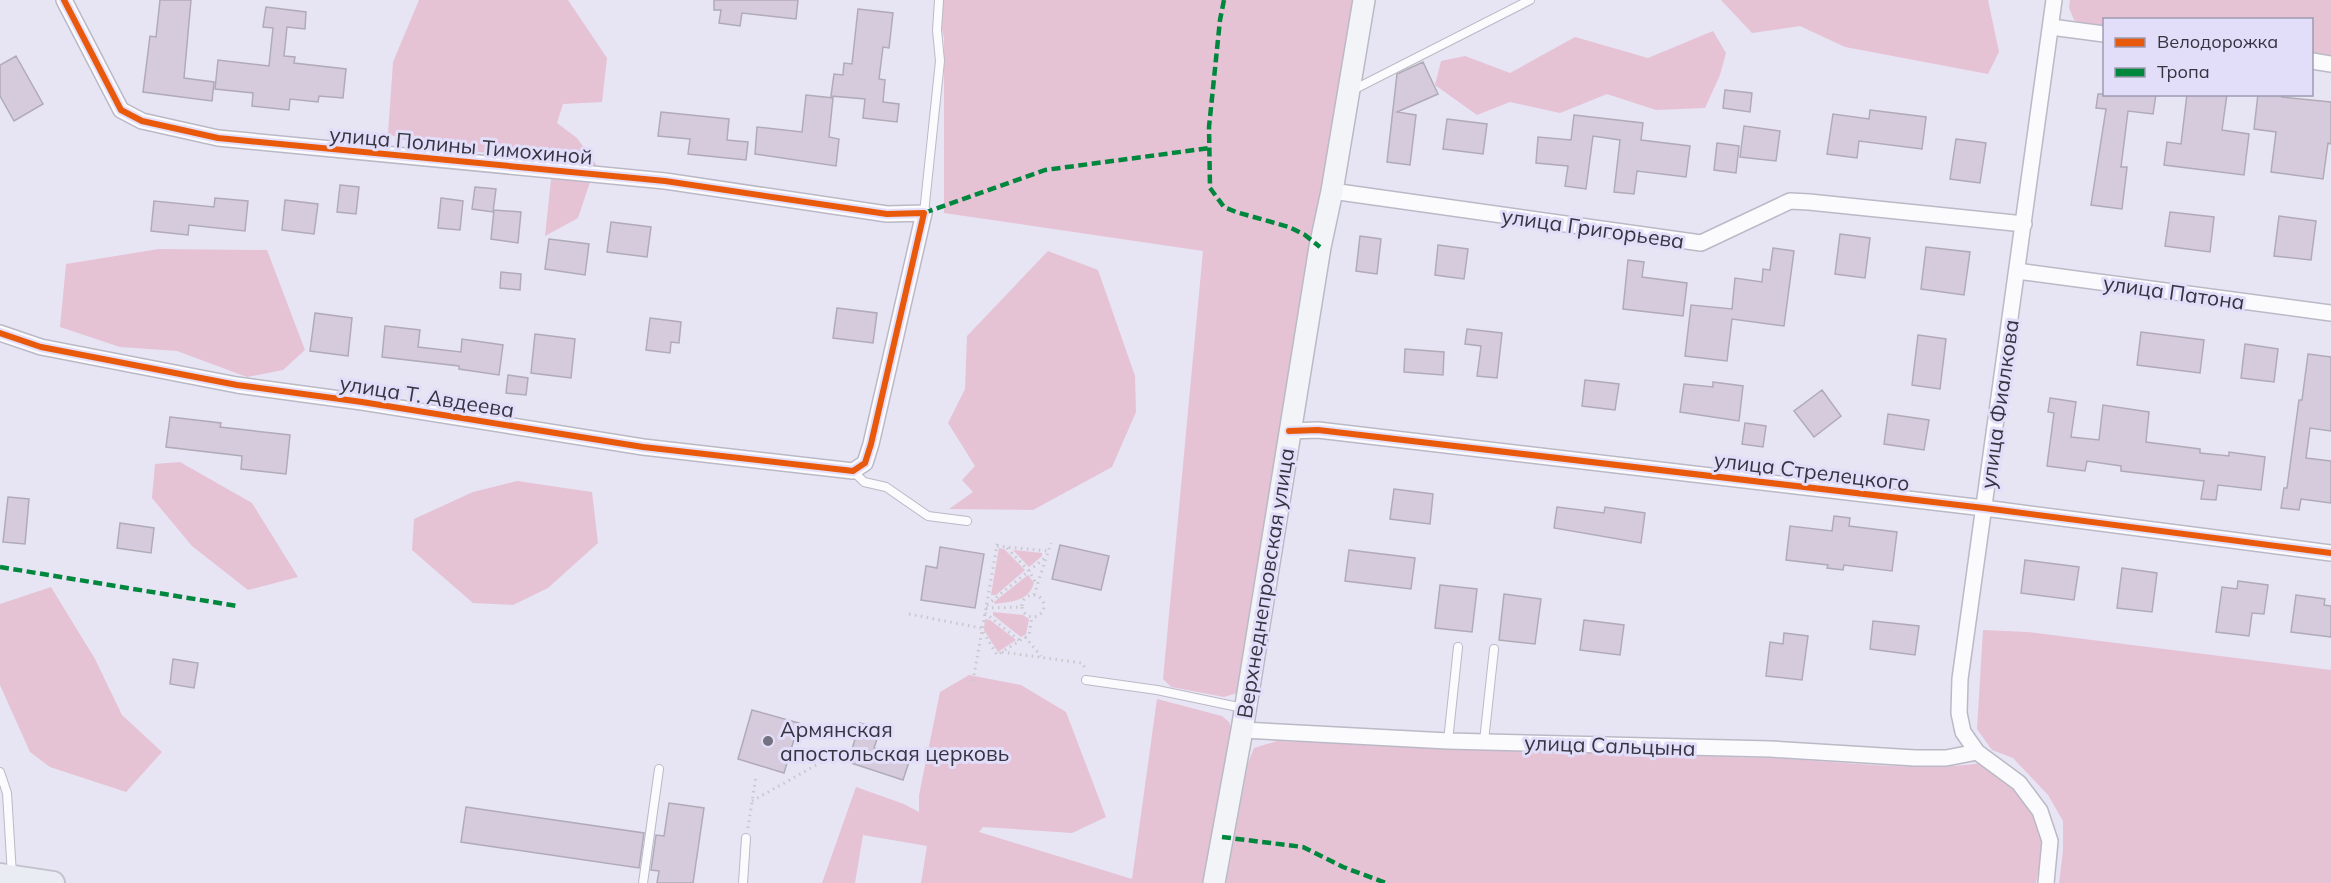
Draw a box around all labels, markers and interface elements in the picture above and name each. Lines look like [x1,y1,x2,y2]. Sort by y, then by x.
legend [2103,18,2313,96]
text: Велодорожка [2157,30,2278,53]
text: Тропа [2157,60,2210,83]
street label: улица Полины Тимохиной [328,121,594,169]
street label: улица Григорьева [1500,202,1686,254]
street label: улица Патона [2102,269,2246,315]
street label: улица Фиалкова [1974,318,2024,490]
street label: улица Т. Авдеева [338,369,516,423]
street label: Верхнеднепровская улица [1231,446,1299,720]
street label: улица Стрелецкого [1713,446,1911,496]
place label: Армянская апостольская церковь [780,716,1009,766]
street label: улица Сальцына [1524,729,1696,761]
marker: Армянская апостольская церковь [761,734,775,748]

